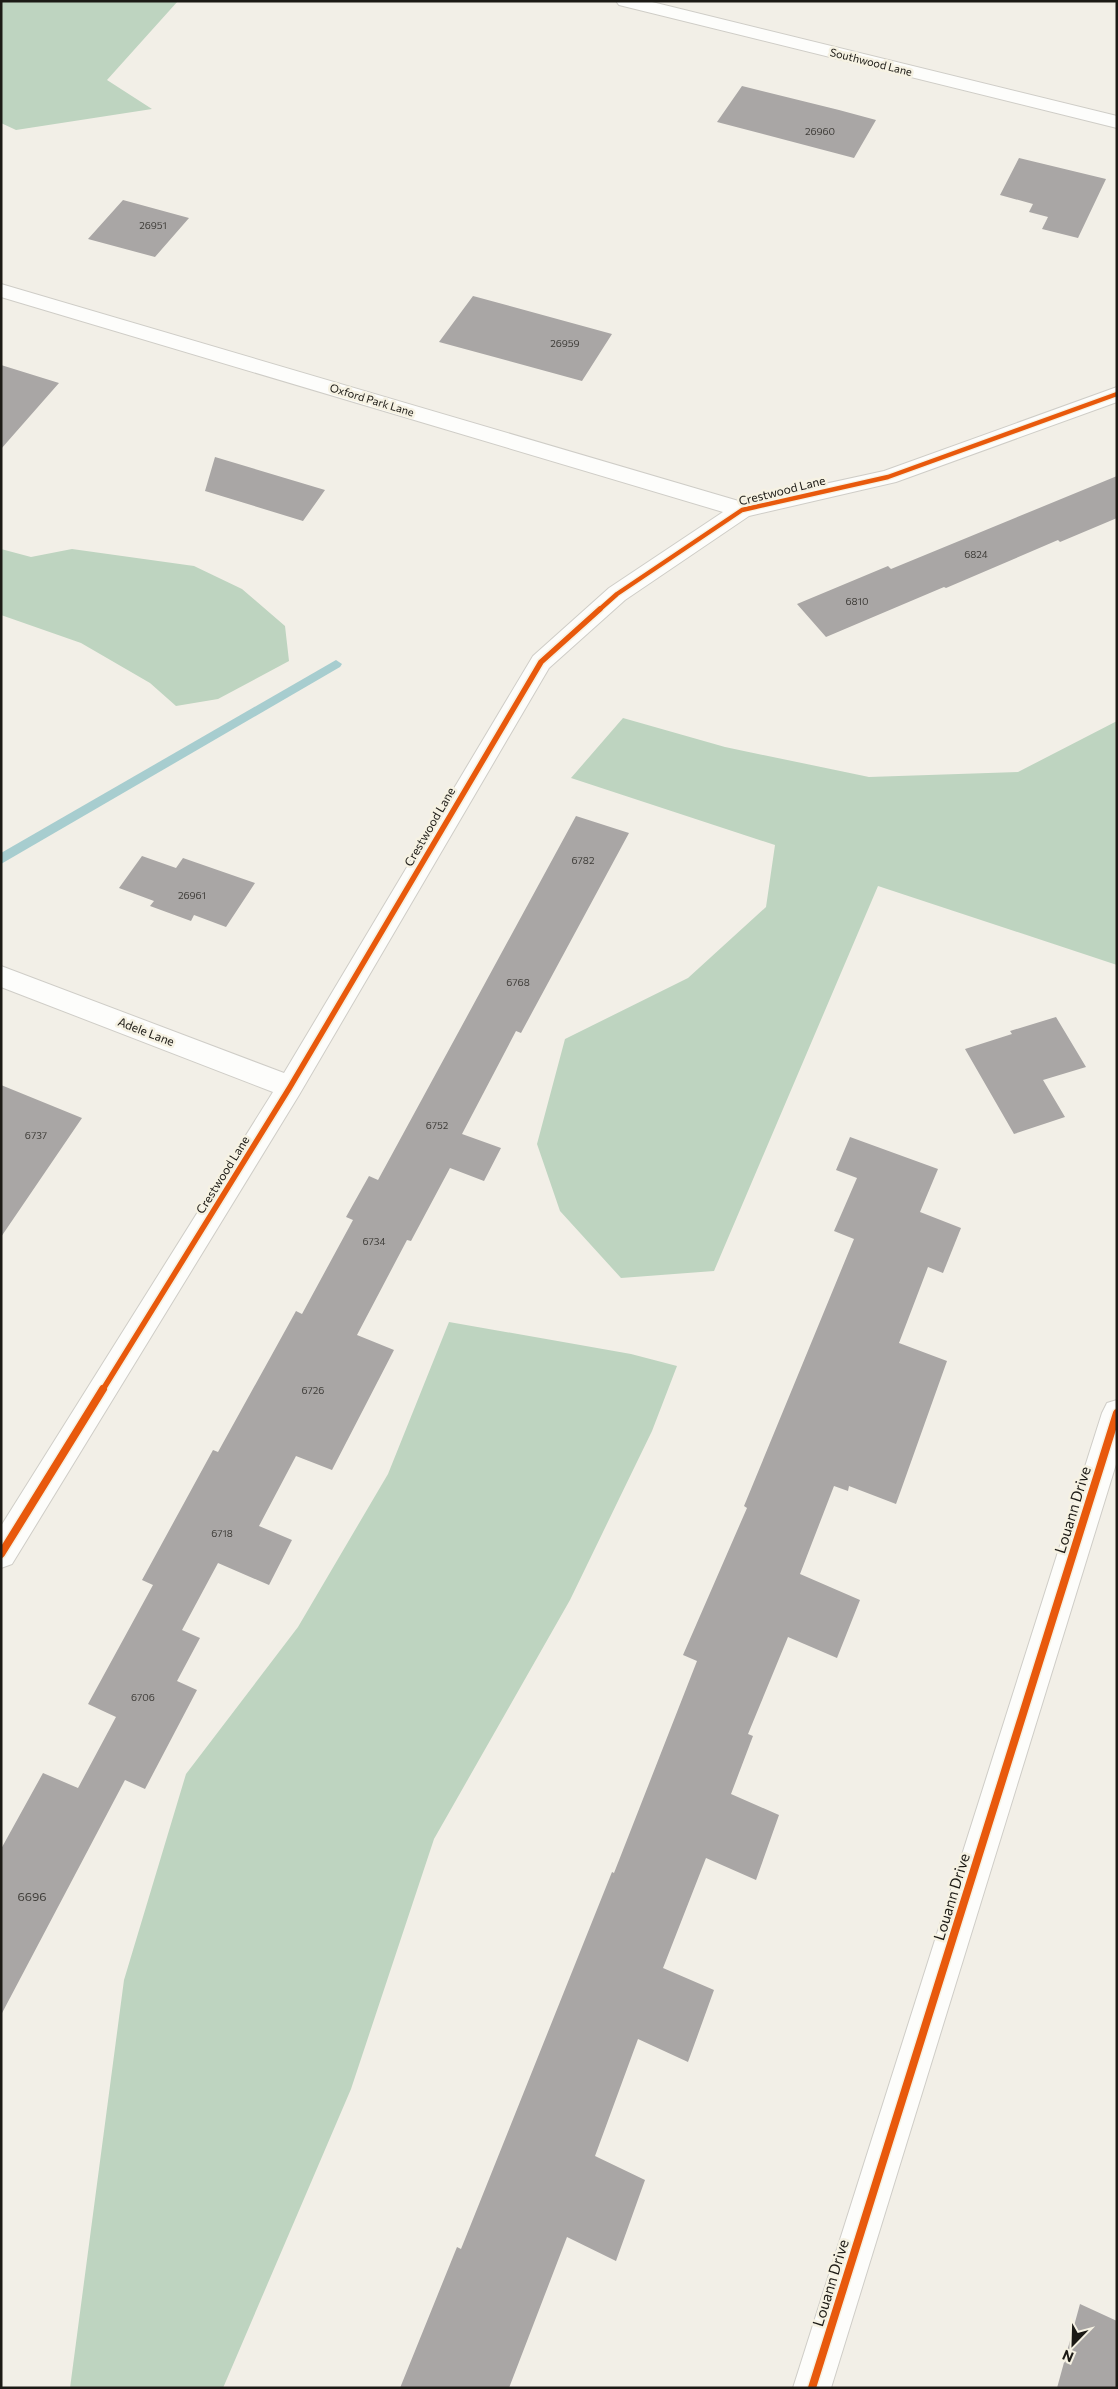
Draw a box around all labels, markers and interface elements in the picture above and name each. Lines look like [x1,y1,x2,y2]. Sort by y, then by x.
street label: Southwood Lane [829,45,914,78]
house number: 26960 [805,125,835,137]
house number: 26951 [139,219,167,231]
house number: 26959 [550,337,580,349]
street label: Oxford Park Lane [328,381,416,419]
street label: Crestwood Lane [737,472,827,508]
house number: 6824 [964,548,988,560]
house number: 6810 [846,595,868,607]
street label: Crestwood Lane [401,785,457,868]
house number: 6782 [572,854,595,866]
house number: 26961 [178,889,206,901]
house number: 6768 [506,976,530,988]
street label: Adele Lane [116,1014,177,1048]
house number: 6752 [426,1119,449,1131]
house number: 6737 [25,1129,47,1141]
street label: Crestwood Lane [193,1133,252,1216]
house number: 6734 [362,1235,386,1247]
house number: 6726 [302,1384,324,1396]
street label: Louann Drive [1050,1464,1094,1555]
house number: 6718 [211,1527,233,1539]
house number: 6706 [131,1691,155,1703]
street label: Louann Drive [929,1851,973,1942]
house number: 6696 [18,1889,46,1903]
street label: Louann Drive [808,2237,852,2328]
north arrow [1048,2319,1098,2369]
text: N [1060,2347,1076,2366]

